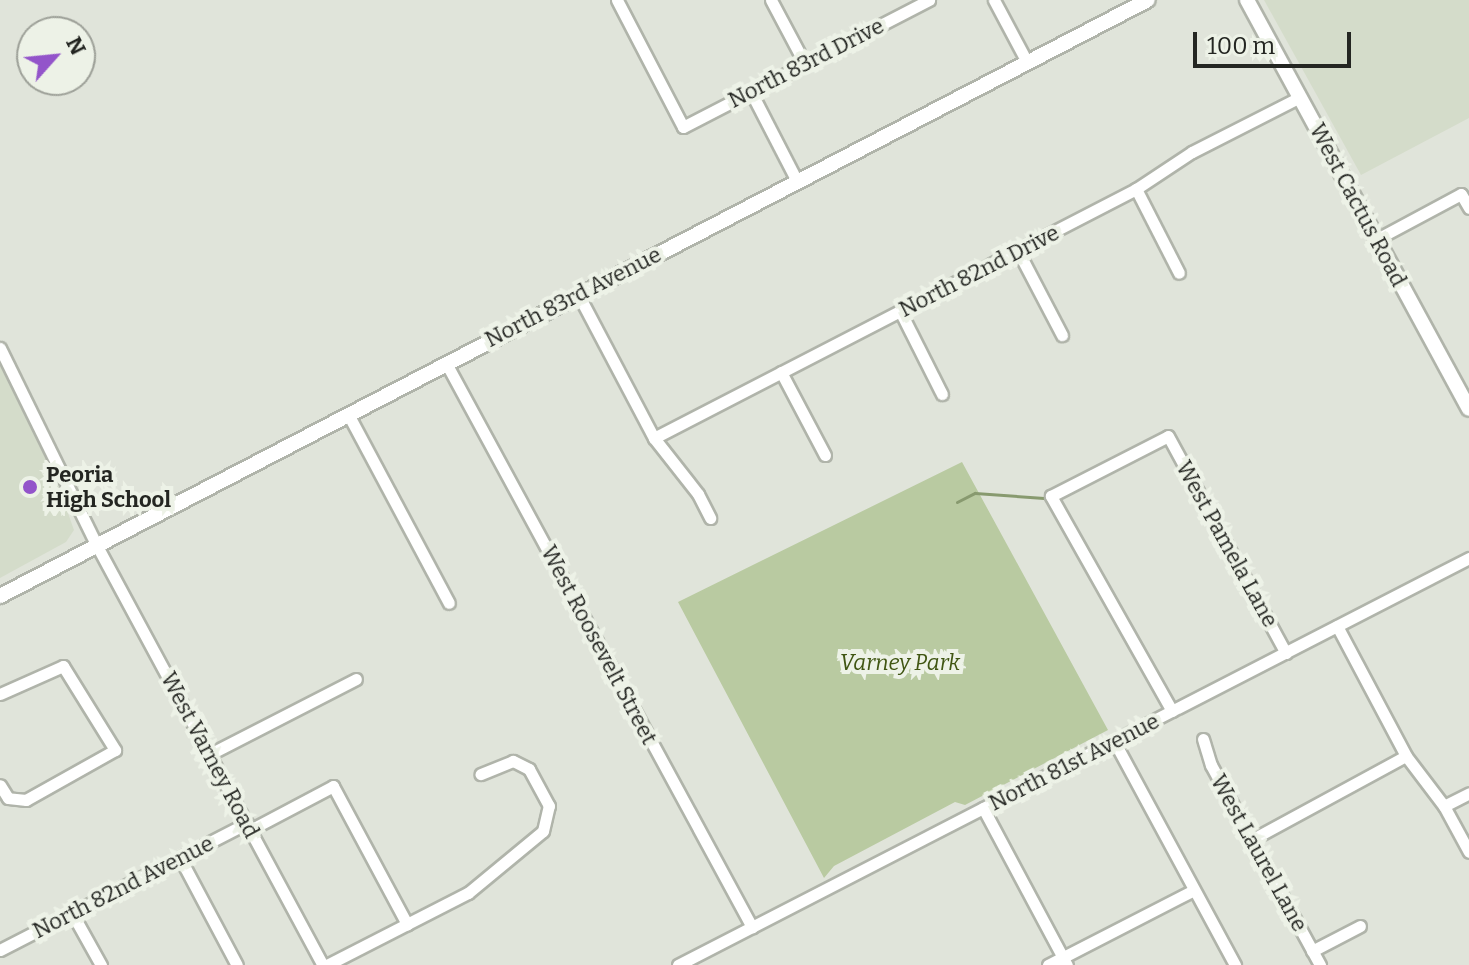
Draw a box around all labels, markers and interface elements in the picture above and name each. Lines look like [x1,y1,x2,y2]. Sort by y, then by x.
street label: North 83rd Drive [724,12,888,114]
north arrow [16,16,96,96]
scale bar [1197,16,1355,66]
text: N [60,32,92,59]
text: 100 m [1207,32,1275,60]
street label: West Cactus Road [1304,119,1412,291]
street label: North 82nd Drive [895,219,1063,323]
street label: North 83rd Avenue [480,241,666,353]
street label: West Pamela Lane [1170,456,1284,632]
place label: Peoria High School [46,461,171,512]
marker: Peoria High School [21,478,39,496]
street label: West Roosevelt Street [535,541,663,749]
park label: Varney Park [840,650,960,676]
street label: West Varney Road [155,668,265,842]
street label: North 81st Avenue [984,708,1164,816]
street label: West Laurel Lane [1205,770,1313,936]
street label: North 82nd Avenue [28,830,218,944]

